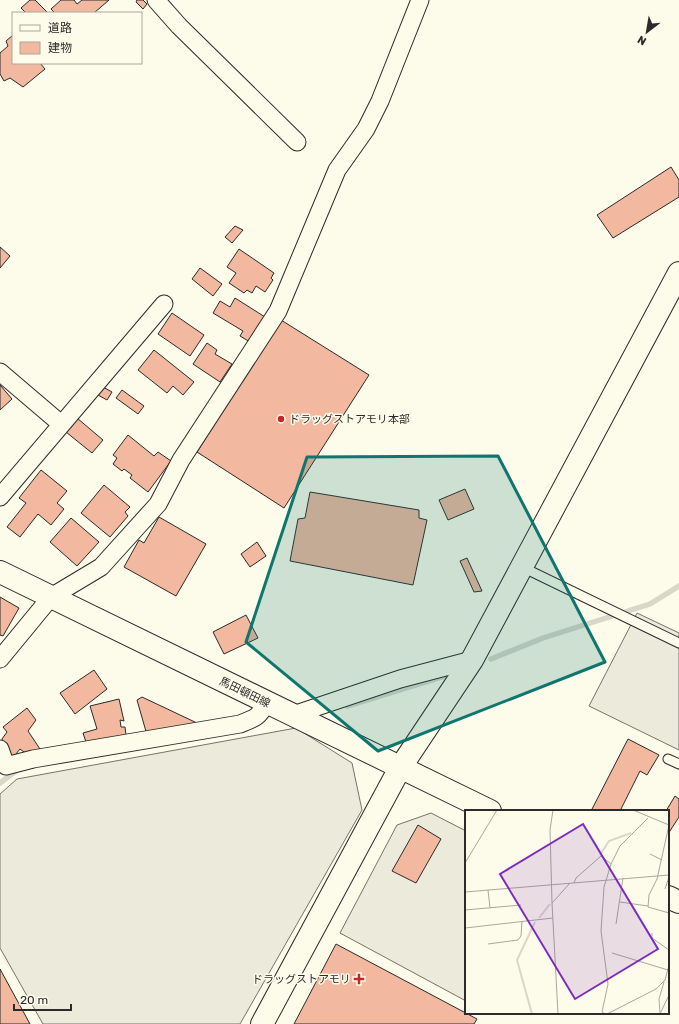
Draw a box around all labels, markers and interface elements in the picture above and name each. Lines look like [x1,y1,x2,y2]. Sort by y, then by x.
legend [12,12,142,64]
north arrow [627,12,667,52]
text: 道路 [48,21,72,35]
text: N [635,32,649,48]
text: 建物 [48,41,72,55]
place label: ドラッグストアモリ本部 [289,413,410,426]
marker: ドラッグストアモリ本部 [276,414,286,424]
street label: 馬田頓田線 [217,675,272,710]
inset map [465,810,669,1014]
place label: ドラッグストアモリ [252,973,351,986]
marker: ドラッグストアモリ [354,974,364,984]
scale bar [14,986,71,1012]
text: 20 m [20,993,48,1007]

